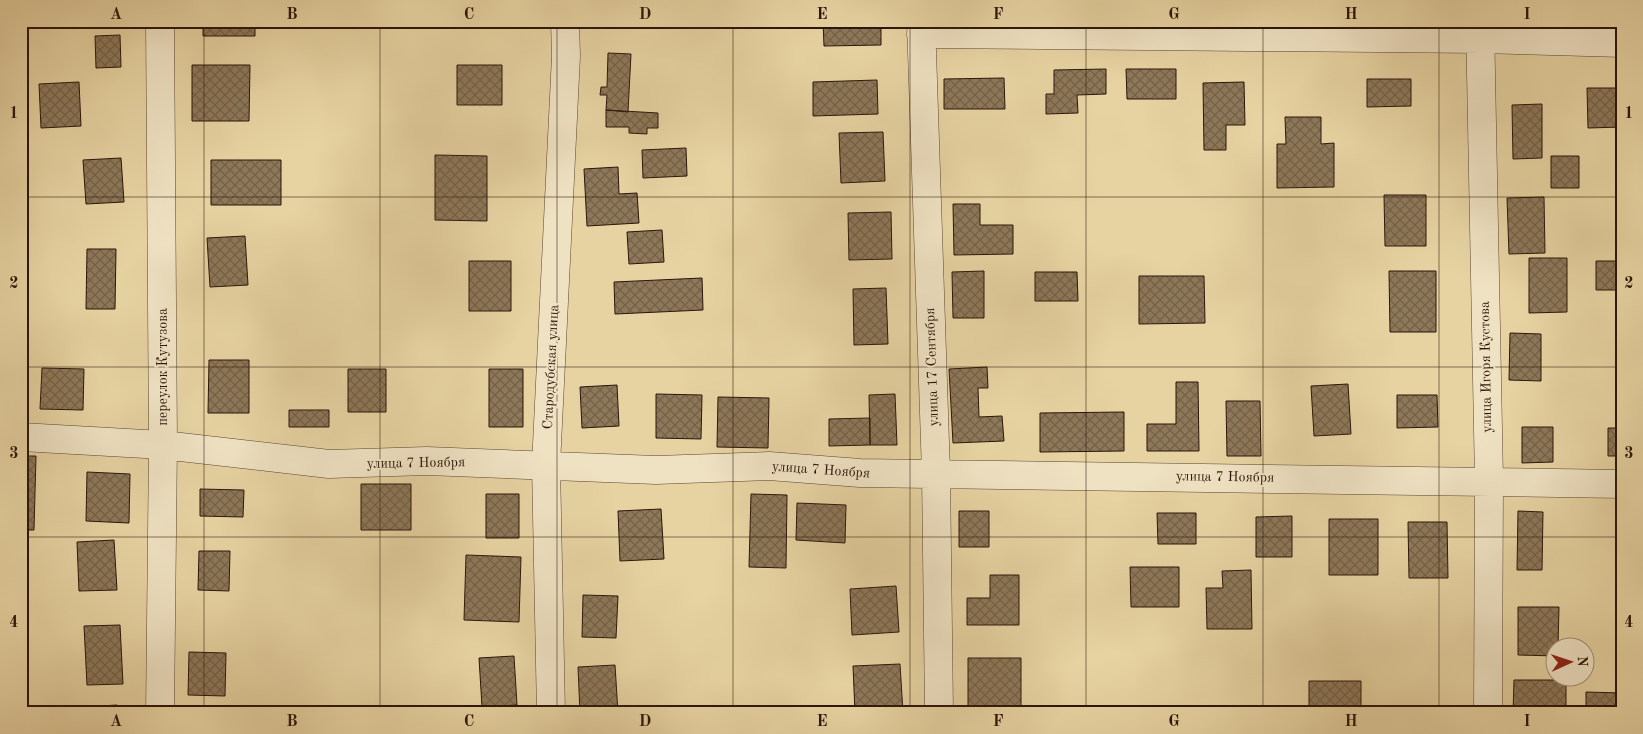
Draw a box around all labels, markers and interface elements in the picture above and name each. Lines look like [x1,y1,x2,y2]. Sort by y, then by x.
text: A [110,7,122,23]
text: B [286,7,298,23]
text: C [464,7,474,23]
text: D [639,7,651,23]
text: E [816,7,828,23]
text: F [993,7,1004,23]
text: G [1168,7,1180,23]
text: H [1344,7,1358,23]
text: I [1523,7,1531,23]
text: 1 [9,106,19,122]
text: 1 [1624,106,1634,122]
text: 2 [9,276,19,292]
text: 2 [1624,276,1634,292]
street label: улица Игоря Кустова [1478,301,1494,433]
street label: Стародубская улица [541,304,561,430]
street label: улица 17 Сентября [923,307,941,427]
street label: переулок Кутузова [156,308,170,426]
text: 3 [9,446,19,462]
text: 3 [1624,446,1634,462]
street label: улица 7 Ноября [367,455,465,471]
street label: улица 7 Ноября [771,460,871,480]
street label: улица 7 Ноября [1176,469,1274,485]
text: 4 [9,615,19,631]
text: 4 [1624,615,1634,631]
north arrow [1546,636,1596,686]
text: N [1575,656,1589,667]
text: A [110,714,122,730]
text: B [286,714,298,730]
text: C [464,714,474,730]
text: D [639,714,651,730]
text: E [816,714,828,730]
text: F [993,714,1004,730]
text: G [1168,714,1180,730]
text: H [1344,714,1358,730]
text: I [1523,714,1531,730]

